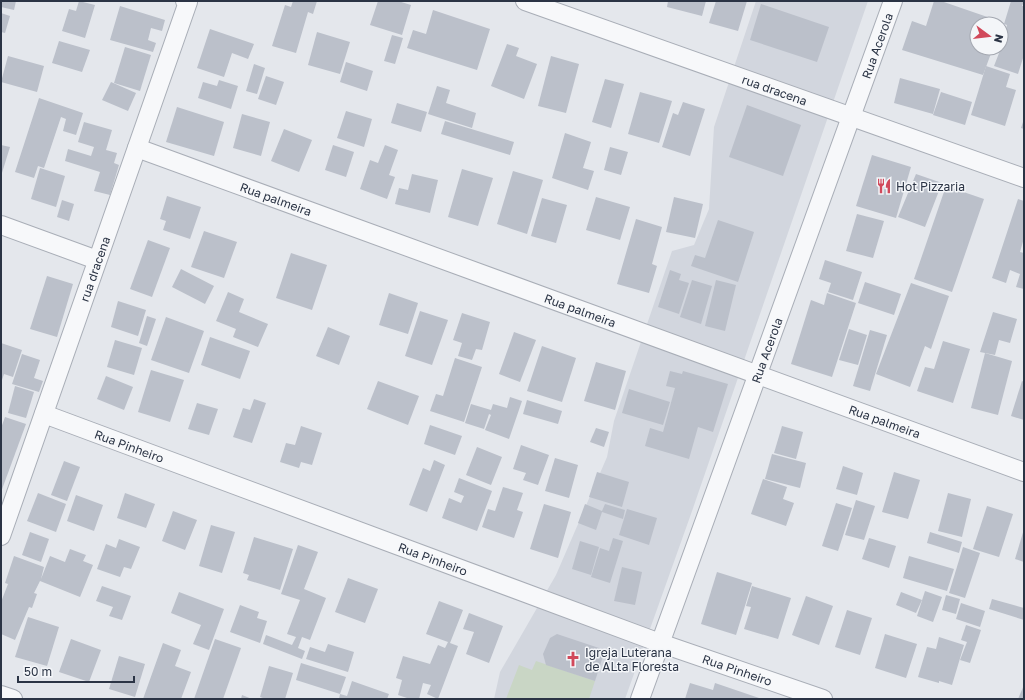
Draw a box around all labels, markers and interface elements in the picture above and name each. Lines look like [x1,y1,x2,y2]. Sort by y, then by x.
street label: Rua Acerola [858,11,896,81]
north arrow [969,16,1009,56]
text: N [992,33,1007,44]
street label: rua dracena [740,71,809,108]
restaurant icon: Hot Pizzaria [875,177,893,195]
street label: Rua palmeira [238,179,314,219]
place label: Hot Pizzaria [896,179,965,194]
street label: rua dracena [76,234,113,304]
street label: Rua palmeira [542,290,618,330]
street label: Rua Acerola [748,315,785,385]
street label: Rua palmeira [847,401,923,441]
street label: Rua Pinheiro [93,426,166,465]
street label: Rua Pinheiro [396,539,470,578]
place label: Igreja Luterana de ALta Floresta [585,645,679,674]
church icon: Igreja Luterana de ALta Floresta [564,650,582,668]
street label: Rua Pinheiro [701,651,774,689]
scale bar [18,658,134,684]
text: 50 m [24,664,52,679]

